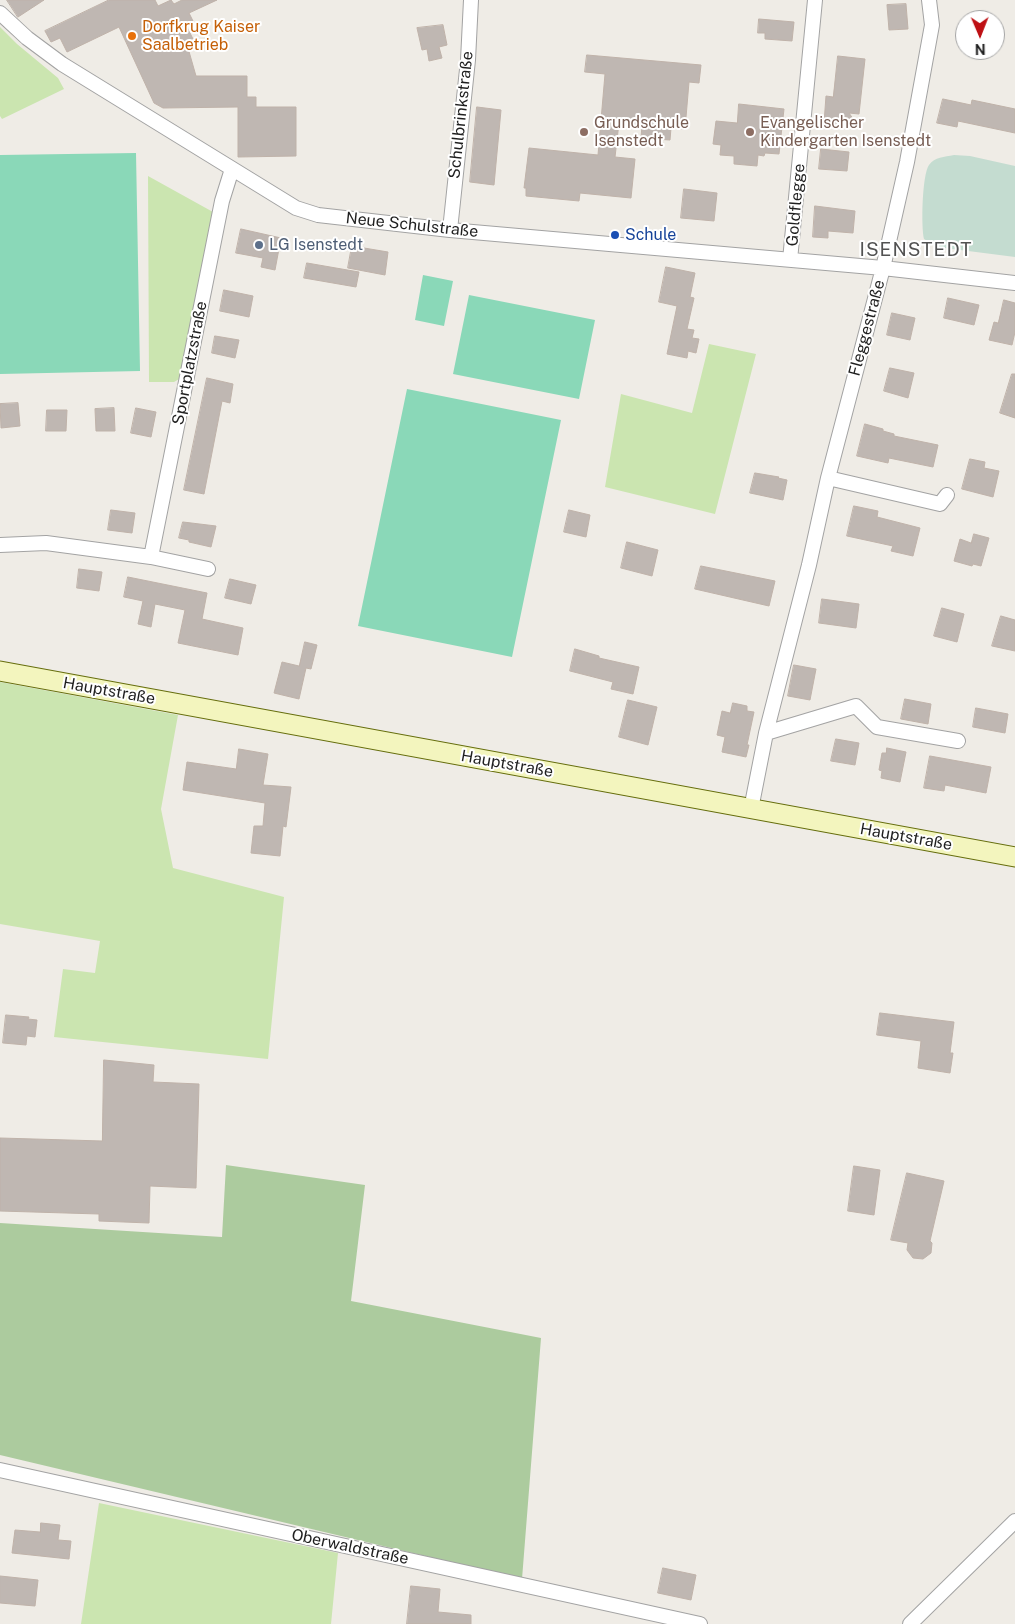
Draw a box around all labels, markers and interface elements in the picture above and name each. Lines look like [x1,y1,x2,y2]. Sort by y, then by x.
north arrow [955,10,1005,60]
place label: Dorfkrug Kaiser Saalbetrieb [142,17,260,55]
marker: Dorfkrug Kaiser Saalbetrieb [126,30,138,42]
text: N [975,41,986,57]
street label: Schulbrinkstraße [445,50,477,180]
place label: Grundschule Isenstedt [594,113,689,151]
place label: Evangelischer Kindergarten Isenstedt [760,113,931,151]
marker: Grundschule Isenstedt [578,126,590,138]
marker: Evangelischer Kindergarten Isenstedt [744,126,756,138]
street label: Goldflegge [783,163,809,247]
street label: Neue Schulstraße [345,208,479,242]
place label: Schule [625,225,676,245]
marker: Schule [609,229,621,241]
place label: LG Isenstedt [269,235,363,255]
marker: LG Isenstedt [253,239,265,251]
district label: ISENSTEDT [858,239,974,261]
street label: Fleggestraße [845,278,889,378]
street label: Sportplatzstraße [169,299,211,427]
street label: Hauptstraße [61,673,157,709]
street label: Hauptstraße [459,746,555,782]
street label: Hauptstraße [858,819,954,855]
street label: Oberwaldstraße [290,1525,410,1569]

